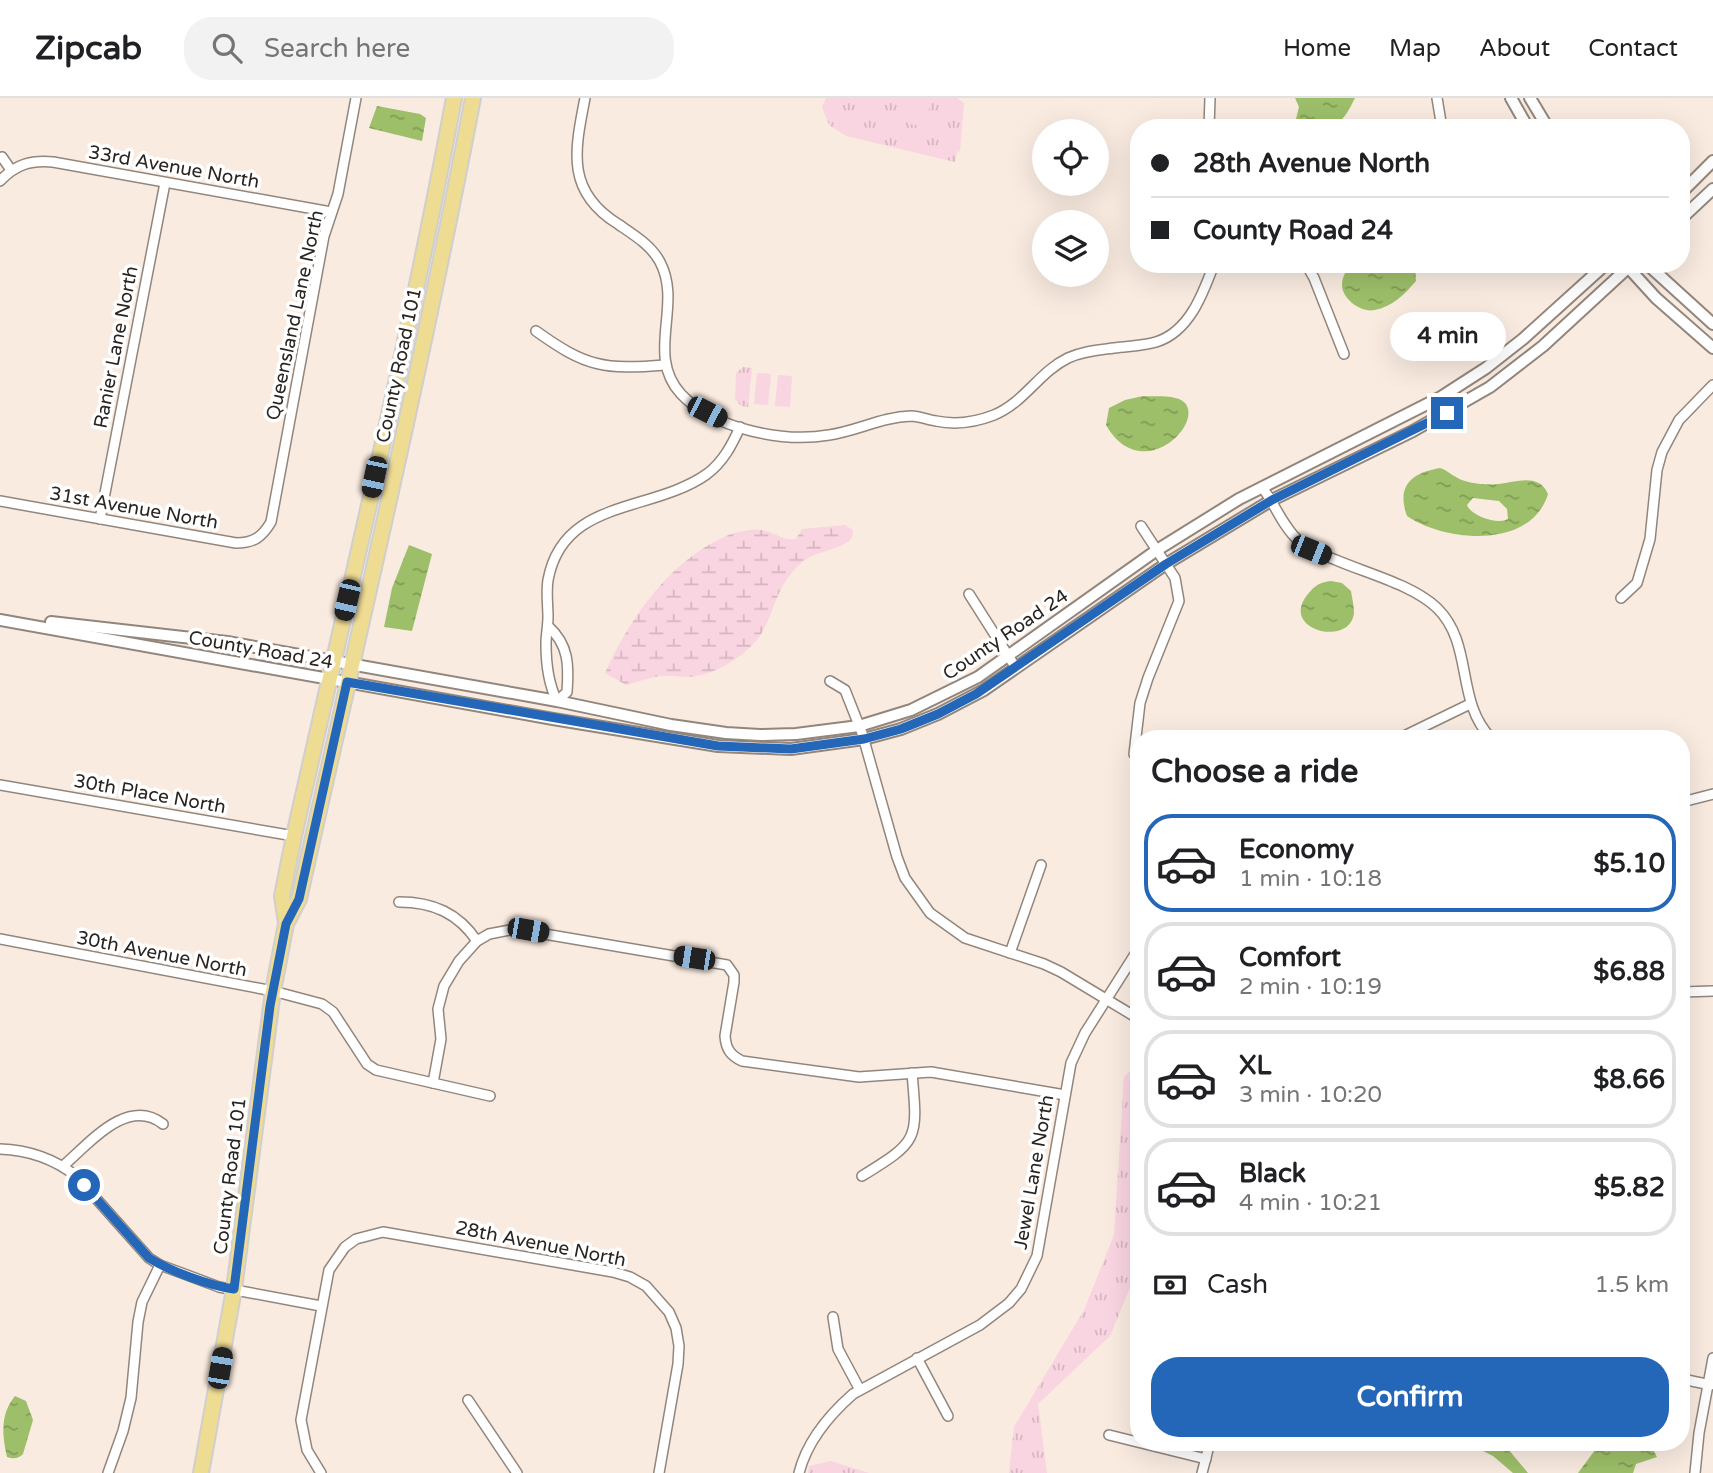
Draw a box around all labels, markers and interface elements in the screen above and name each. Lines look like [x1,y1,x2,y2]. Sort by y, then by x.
search box [184,17,674,80]
text: Zipcab [35,29,142,68]
icon: search [208,29,246,67]
text: Search here [264,33,410,64]
text: Home [1283,34,1351,63]
text: Map [1389,34,1441,63]
text: About [1479,34,1550,63]
text: Contact [1588,34,1678,63]
map controls [1032,119,1109,287]
button: locate [1032,119,1109,196]
street label: 33rd Avenue North [87,141,261,193]
text: 28th Avenue North [1193,148,1430,179]
street label: Queensland Lane North [262,208,328,422]
button: layers [1032,210,1109,287]
text: County Road 24 [1193,215,1393,246]
street label: Ranier Lane North [89,264,143,430]
street label: County Road 101 [372,286,426,445]
callout: 4 min [1389,312,1505,360]
text: 4 min [1417,322,1479,350]
car [684,393,731,431]
route end [1431,397,1463,429]
car [360,454,389,500]
street label: 31st Avenue North [48,482,220,534]
car [1288,532,1335,568]
car [333,577,362,623]
street label: County Road 24 [939,585,1072,685]
street label: County Road 24 [187,626,335,674]
text: Choose a ride [1151,753,1358,791]
street label: 30th Place North [72,770,228,818]
icon: car [1155,832,1218,895]
text: Economy [1239,834,1354,865]
text: $5.10 [1593,848,1665,879]
text: 1 min · 10:18 [1239,865,1382,893]
car [506,916,551,944]
street label: 30th Avenue North [75,927,249,981]
icon: car [1155,940,1218,1003]
text: Comfort [1239,942,1341,973]
car [672,944,717,972]
text: $6.88 [1593,956,1665,987]
text: 2 min · 10:19 [1239,973,1382,1001]
icon: car [1155,1048,1218,1111]
text: XL [1239,1050,1271,1081]
text: $8.66 [1593,1064,1665,1095]
text: 3 min · 10:20 [1239,1081,1382,1109]
street label: Jewel Lane North [1010,1093,1058,1251]
street label: County Road 101 [209,1096,251,1256]
icon: car [1155,1156,1218,1219]
text: Black [1239,1158,1306,1189]
route start [68,1169,100,1201]
text: $5.82 [1594,1172,1665,1203]
text: 4 min · 10:21 [1239,1189,1382,1217]
street label: 28th Avenue North [454,1217,628,1271]
icon: cash [1151,1266,1189,1304]
text: Cash [1207,1269,1268,1300]
text: 1.5 km [1595,1271,1669,1299]
car [207,1345,234,1391]
button: Confirm [1151,1357,1669,1437]

